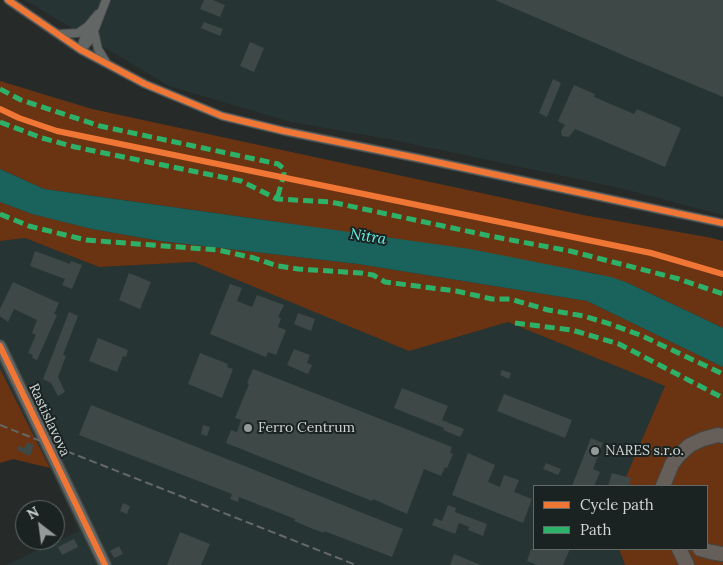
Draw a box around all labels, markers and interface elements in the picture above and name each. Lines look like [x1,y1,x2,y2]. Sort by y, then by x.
water label: Nitra [349,225,387,249]
street label: Rastislavova [25,381,73,459]
place label: Ferro Centrum [258,420,355,436]
marker: Ferro Centrum [242,422,254,434]
place label: NARES s.r.o. [605,443,684,459]
marker: NARES s.r.o. [589,445,601,457]
legend [533,485,708,550]
text: Cycle path [580,495,654,514]
north arrow [15,500,65,550]
text: N [24,502,42,523]
text: Path [580,520,611,539]

